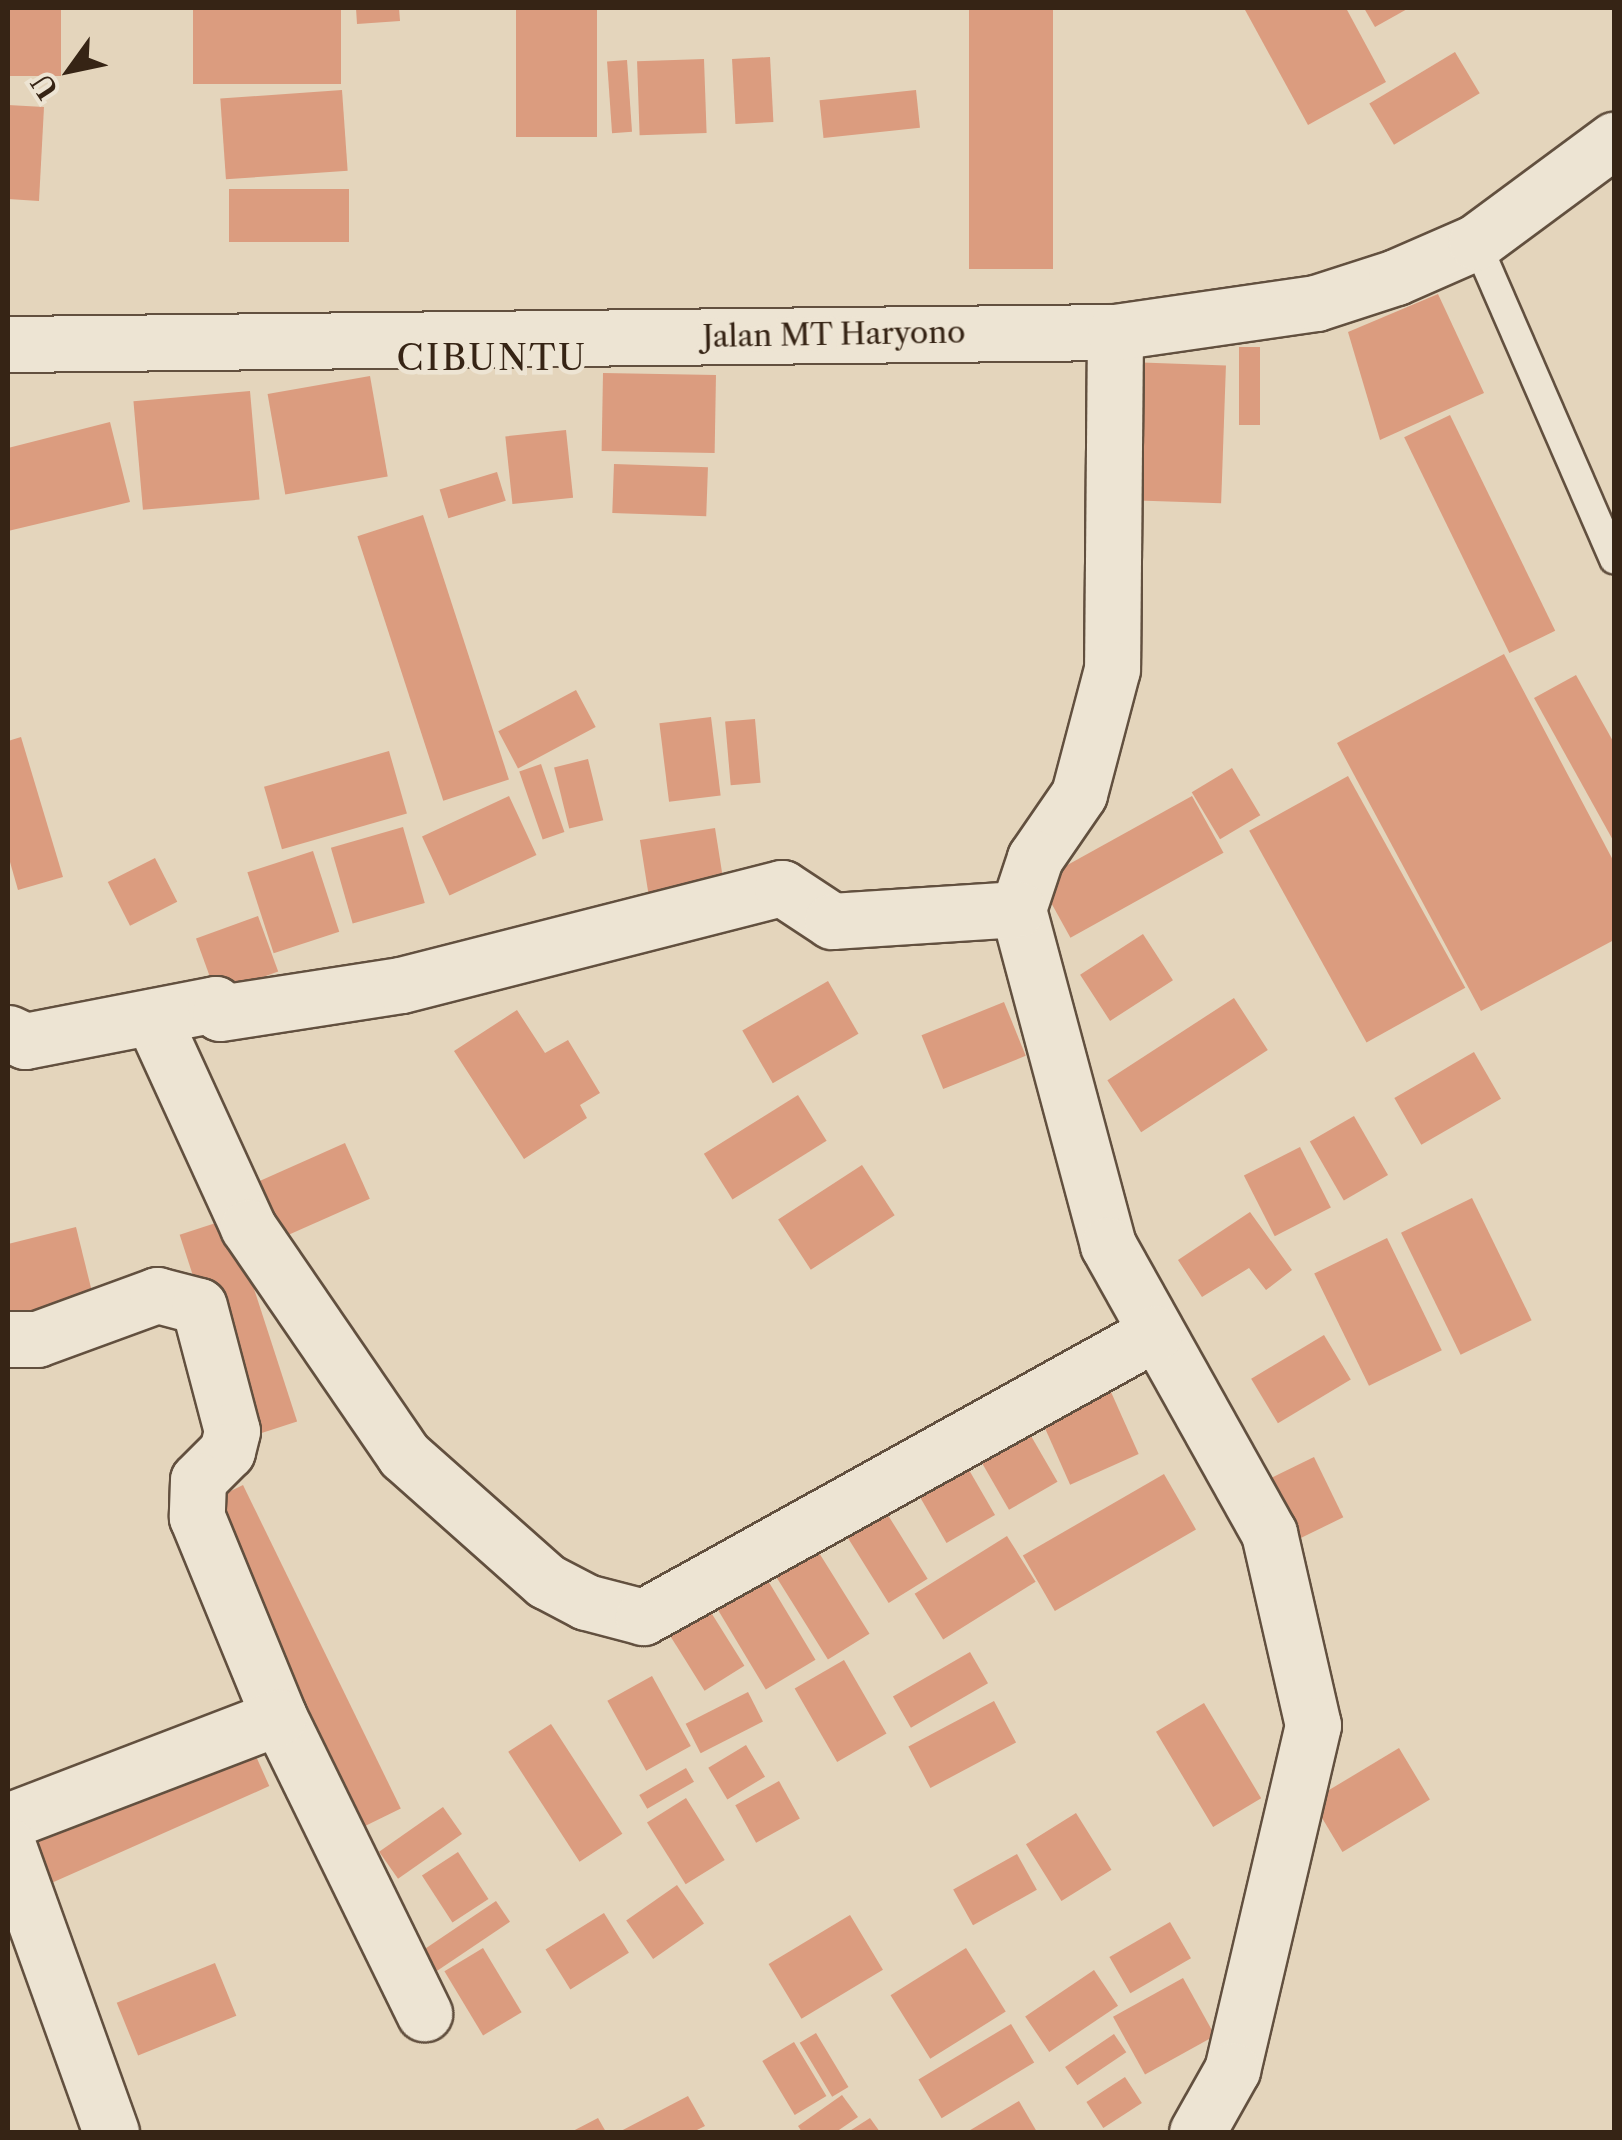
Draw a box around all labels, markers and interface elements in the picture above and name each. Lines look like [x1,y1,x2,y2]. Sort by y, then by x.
north arrow [20,20,120,120]
text: U [24,68,65,105]
street label: Jalan MT Haryono [702,315,966,355]
district label: CIBUNTU [396,337,588,379]

